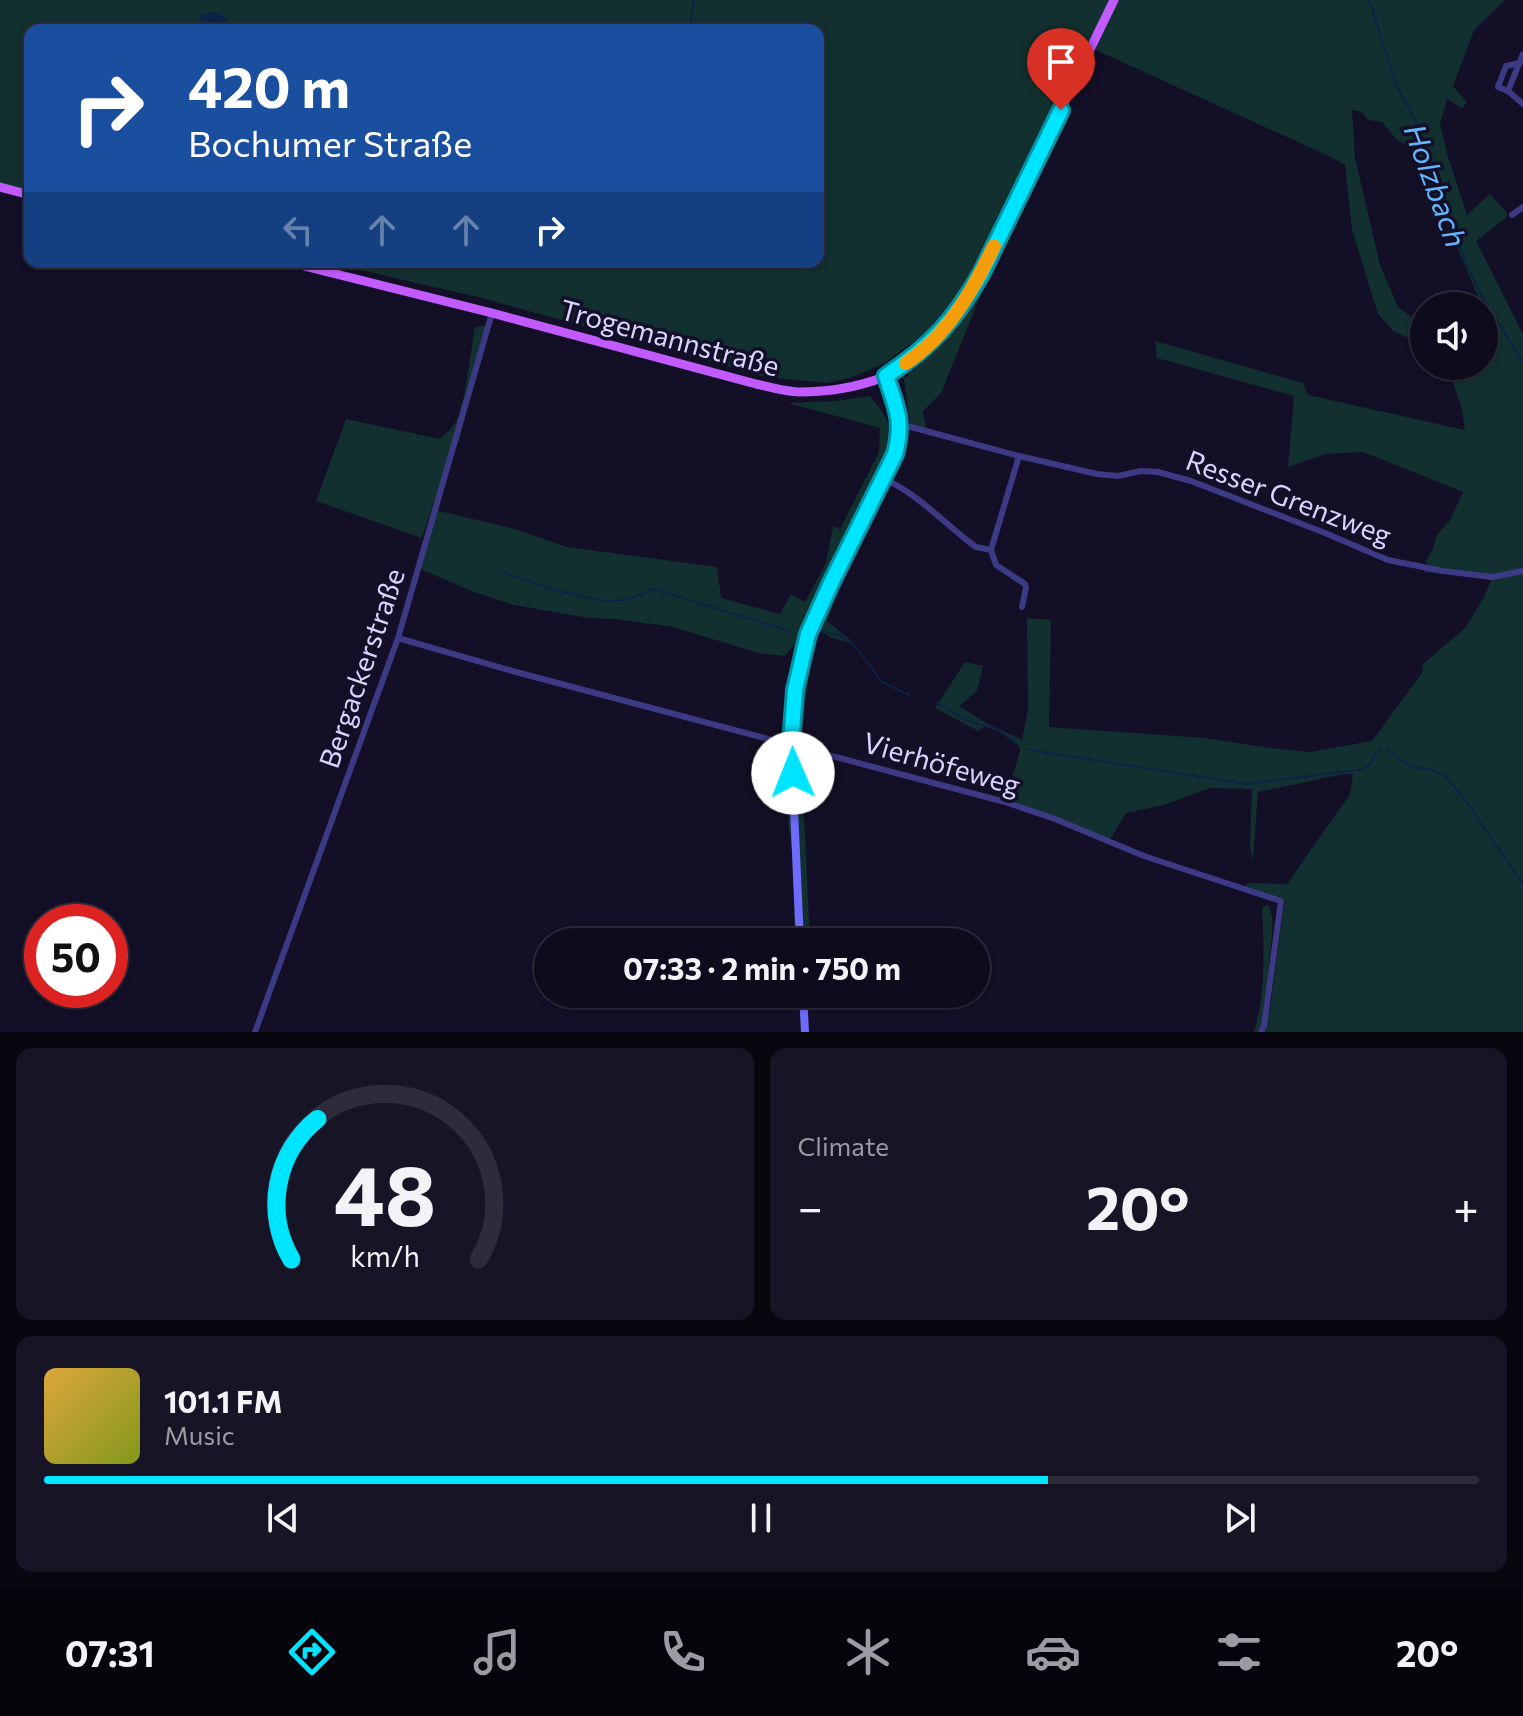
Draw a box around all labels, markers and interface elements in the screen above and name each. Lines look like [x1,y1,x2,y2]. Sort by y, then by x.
pin [1027,28,1095,110]
icon: arrive [1039,40,1083,84]
text: 420 m [188,51,350,120]
icon: right [56,56,160,160]
water label: Holzbach [1398,118,1476,252]
text: Bochumer Straße [188,120,472,164]
icon: left [276,208,320,252]
icon: ahead [360,208,404,252]
icon: ahead [444,208,488,252]
icon: right [528,208,572,252]
street label: Trogemannstraße [557,291,783,383]
map controls [1410,292,1498,380]
button: sound [1410,292,1498,380]
street label: Resser Grenzweg [1182,442,1396,552]
street label: Bergackerstraße [311,564,411,772]
street label: Vierhöfeweg [860,724,1024,802]
position arrow [751,731,835,815]
speed limit sign: 50 [24,904,128,1008]
text: 07:33 · 2 min · 750 m [623,949,901,986]
text: Climate [798,1130,889,1161]
text: 48 [334,1141,436,1243]
text: 20° [1086,1169,1190,1242]
text: − [798,1179,823,1233]
text: + [1453,1179,1479,1233]
text: km/h [350,1238,420,1273]
text: 101.1 FM [164,1382,282,1419]
text: Music [164,1419,235,1450]
icon: previous [261,1496,305,1540]
icon: pause [739,1496,783,1540]
icon: next [1218,1496,1262,1540]
icon: directions [284,1624,340,1680]
icon: music [469,1624,525,1680]
icon: phone [655,1624,711,1680]
icon: climate [840,1624,896,1680]
icon: car [1025,1624,1081,1680]
icon: filters [1211,1624,1267,1680]
text: 07:31 [65,1630,155,1674]
text: 20° [1396,1630,1458,1674]

